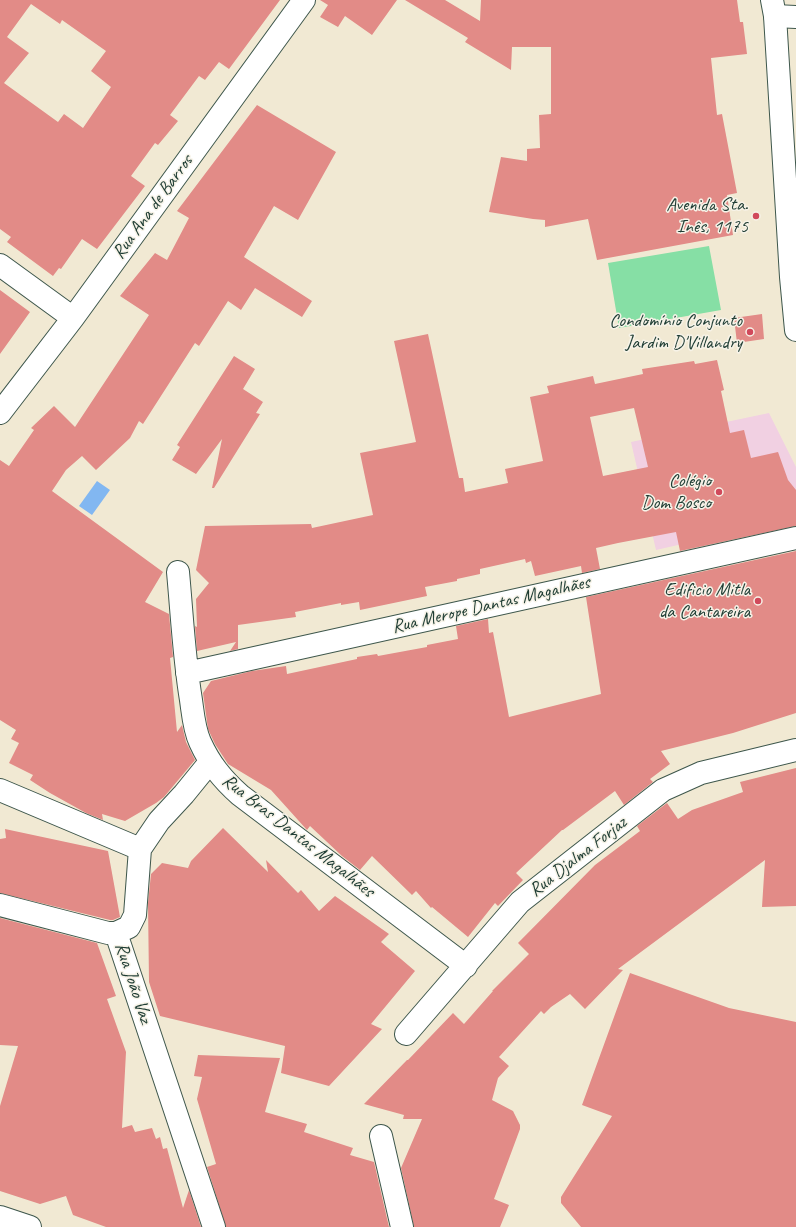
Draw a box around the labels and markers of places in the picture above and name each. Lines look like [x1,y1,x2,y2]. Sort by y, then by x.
place label: Avenida Sta. Inês, 1175 [666,194,748,238]
marker: Avenida Sta. Inês, 1175 [751,211,761,221]
place label: Condomínio Conjunto Jardim D'Villandry [609,310,742,354]
marker: Condomínio Conjunto Jardim D'Villandry [745,327,755,337]
place label: Colégio Dom Bosco [641,470,711,514]
marker: Colégio Dom Bosco [714,487,724,497]
place label: Edificio Mitla da Cantareira [659,579,750,623]
marker: Edificio Mitla da Cantareira [753,596,763,606]

